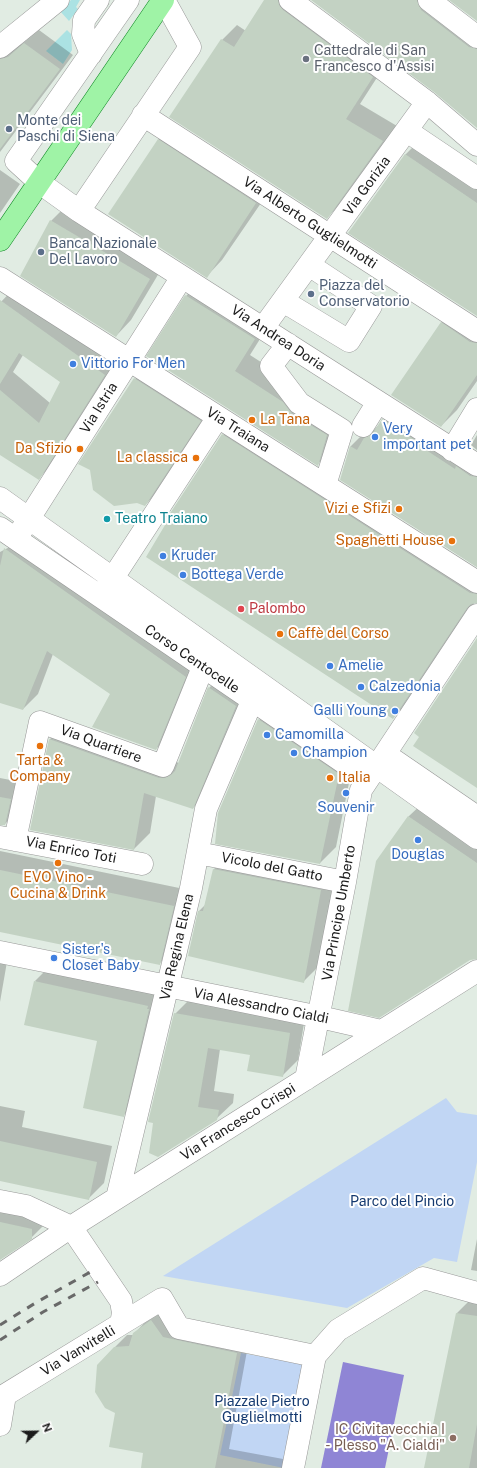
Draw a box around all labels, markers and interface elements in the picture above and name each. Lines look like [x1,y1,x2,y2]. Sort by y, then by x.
place label: Cattedrale di San Francesco d'Assisi [314,43,434,76]
marker: Cattedrale di San Francesco d'Assisi [301,54,311,64]
place label: Monte dei Paschi di Siena [17,113,115,146]
marker: Monte dei Paschi di Siena [4,124,14,134]
street label: Via Gorizia [340,153,394,219]
street label: Via Alberto Guglielmotti [240,173,380,273]
place label: Banca Nazionale Del Lavoro [49,236,157,268]
marker: Banca Nazionale Del Lavoro [36,247,46,257]
place label: Piazza del Conservatorio [319,278,410,310]
marker: Piazza del Conservatorio [306,289,316,299]
street label: Via Andrea Doria [228,301,328,375]
place label: Vittorio For Men [81,356,185,372]
marker: Vittorio For Men [68,359,78,369]
street label: Via Istria [77,379,121,437]
street label: Via Traiana [203,404,273,456]
place label: La Tana [260,412,310,428]
marker: La Tana [247,415,257,425]
place label: Very important pet [383,421,471,454]
marker: Very important pet [370,432,380,442]
place label: Da Sfizio [15,441,72,457]
marker: Da Sfizio [75,444,85,454]
place label: La classica [117,450,188,466]
marker: La classica [191,453,201,463]
place label: Vizi e Sfizi [325,501,391,517]
marker: Vizi e Sfizi [394,504,404,514]
place label: Teatro Traiano [115,511,208,527]
marker: Teatro Traiano [102,514,112,524]
place label: Spaghetti House [336,533,444,549]
marker: Spaghetti House [447,536,457,546]
place label: Kruder [171,548,216,564]
marker: Kruder [158,551,168,561]
place label: Bottega Verde [191,567,284,583]
marker: Bottega Verde [178,570,188,580]
place label: Palombo [249,601,306,617]
marker: Palombo [236,604,246,614]
street label: Corso Centocelle [141,621,243,697]
place label: Caffè del Corso [288,626,389,642]
marker: Caffè del Corso [275,629,285,639]
place label: Amelie [338,658,384,674]
marker: Amelie [325,661,335,671]
place label: Calzedonia [369,679,441,695]
marker: Calzedonia [356,682,366,692]
place label: Galli Young [313,703,387,719]
marker: Galli Young [390,706,400,716]
street label: Via Quartiere [58,721,144,767]
place label: Camomilla [275,727,344,743]
marker: Camomilla [262,730,272,740]
marker: Tarta & Company [35,741,45,751]
place label: Champion [302,745,367,761]
marker: Champion [289,748,299,758]
place label: Tarta & Company [10,753,70,786]
place label: Italia [338,770,370,786]
marker: Italia [325,773,335,783]
marker: Souvenir [341,788,351,798]
place label: Souvenir [317,800,375,816]
street label: Via Enrico Toti [24,833,118,867]
marker: Douglas [413,835,423,845]
street label: Via Principe Umberto [319,844,359,982]
place label: Douglas [391,847,445,863]
street label: Vicolo del Gatto [220,849,324,885]
marker: EVO Vino - Cucina & Drink [53,858,63,868]
place label: EVO Vino - Cucina & Drink [10,870,106,902]
street label: Via Regina Elena [157,892,197,1002]
place label: Sister's Closet Baby [62,942,140,974]
marker: Sister's Closet Baby [49,953,59,963]
street label: Via Alessandro Cialdi [192,985,330,1027]
street label: Via Francesco Crispi [177,1080,299,1164]
park label: Parco del Pincio [350,1194,454,1210]
street label: Via Vanvitelli [38,1322,118,1380]
park label: Piazzale Pietro Guglielmotti [214,1394,310,1426]
north arrow [16,1412,56,1452]
text: N [40,1421,54,1434]
place label: IC Civitavecchia I - Plesso "A. Cialdi" [325,1422,445,1454]
marker: IC Civitavecchia I - Plesso "A. Cialdi" [448,1433,458,1443]

